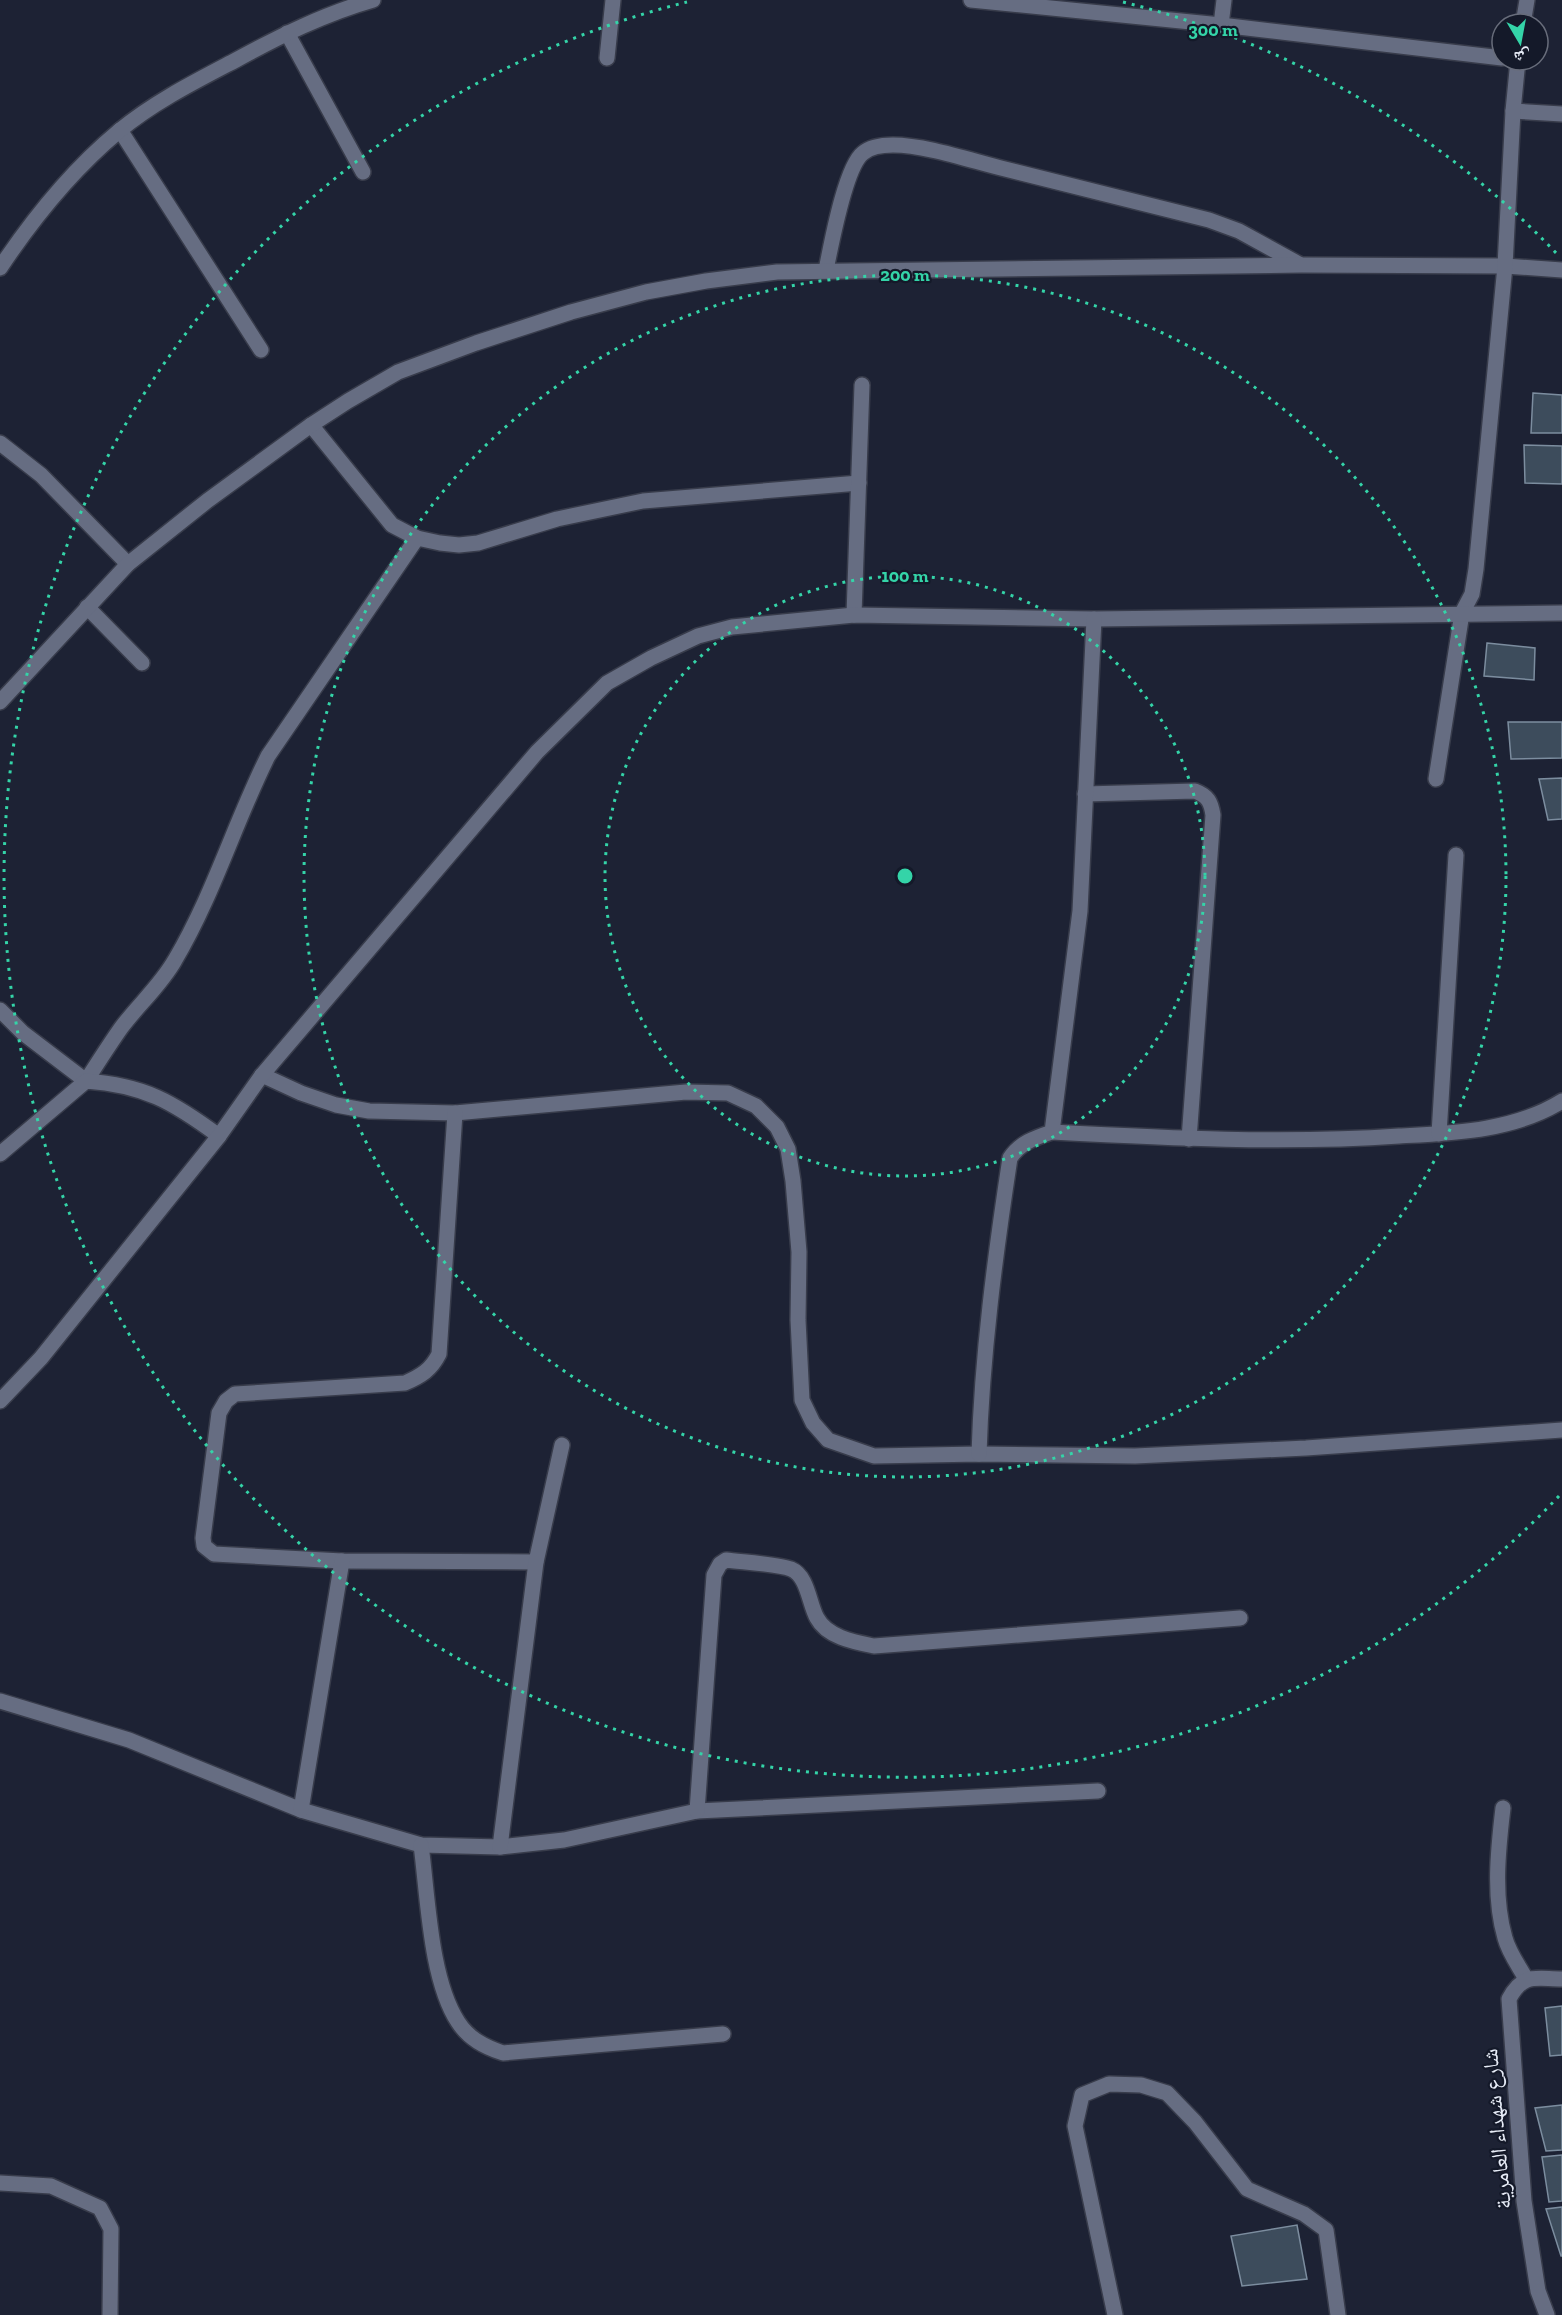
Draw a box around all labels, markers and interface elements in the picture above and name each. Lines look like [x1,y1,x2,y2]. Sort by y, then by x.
north arrow [1490,12,1550,72]
text: 300 m [1188,19,1238,41]
text: ش [1512,45,1533,67]
text: 200 m [880,264,930,286]
text: 100 m [881,565,929,587]
centre of rings [895,866,915,886]
street label: شارع شهداء العامرية [1476,2048,1517,2210]

